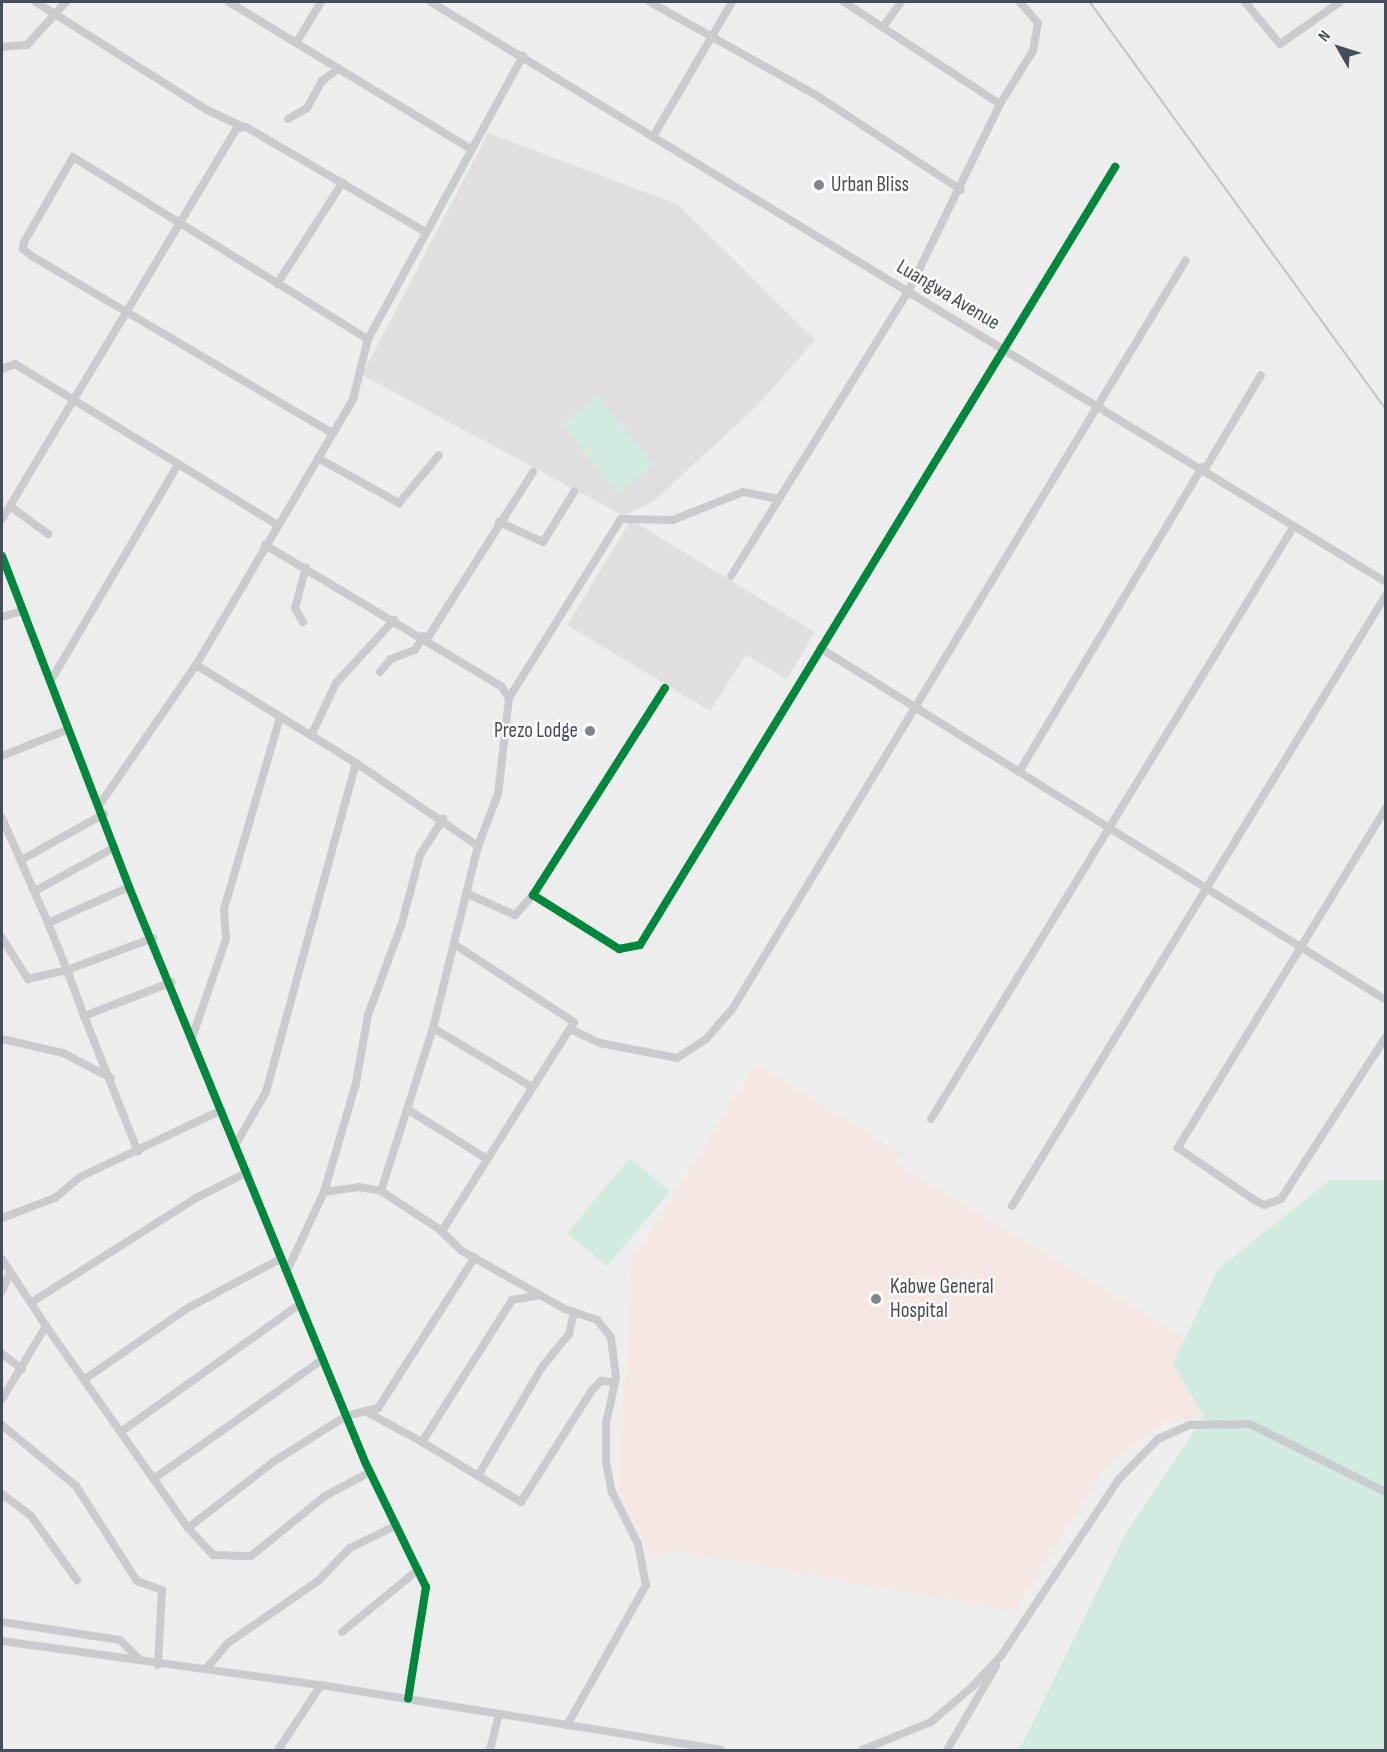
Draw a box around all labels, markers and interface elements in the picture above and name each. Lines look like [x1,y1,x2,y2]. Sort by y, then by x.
north arrow [1309,18,1369,78]
text: N [1315,27,1335,46]
place label: Urban Bliss [831,172,909,198]
marker: Urban Bliss [812,178,826,192]
street label: Luangwa Avenue [892,254,1004,336]
place label: Prezo Lodge [494,718,578,744]
marker: Prezo Lodge [583,724,597,738]
place label: Kabwe General Hospital [890,1274,994,1324]
marker: Kabwe General Hospital [867,1290,885,1308]

